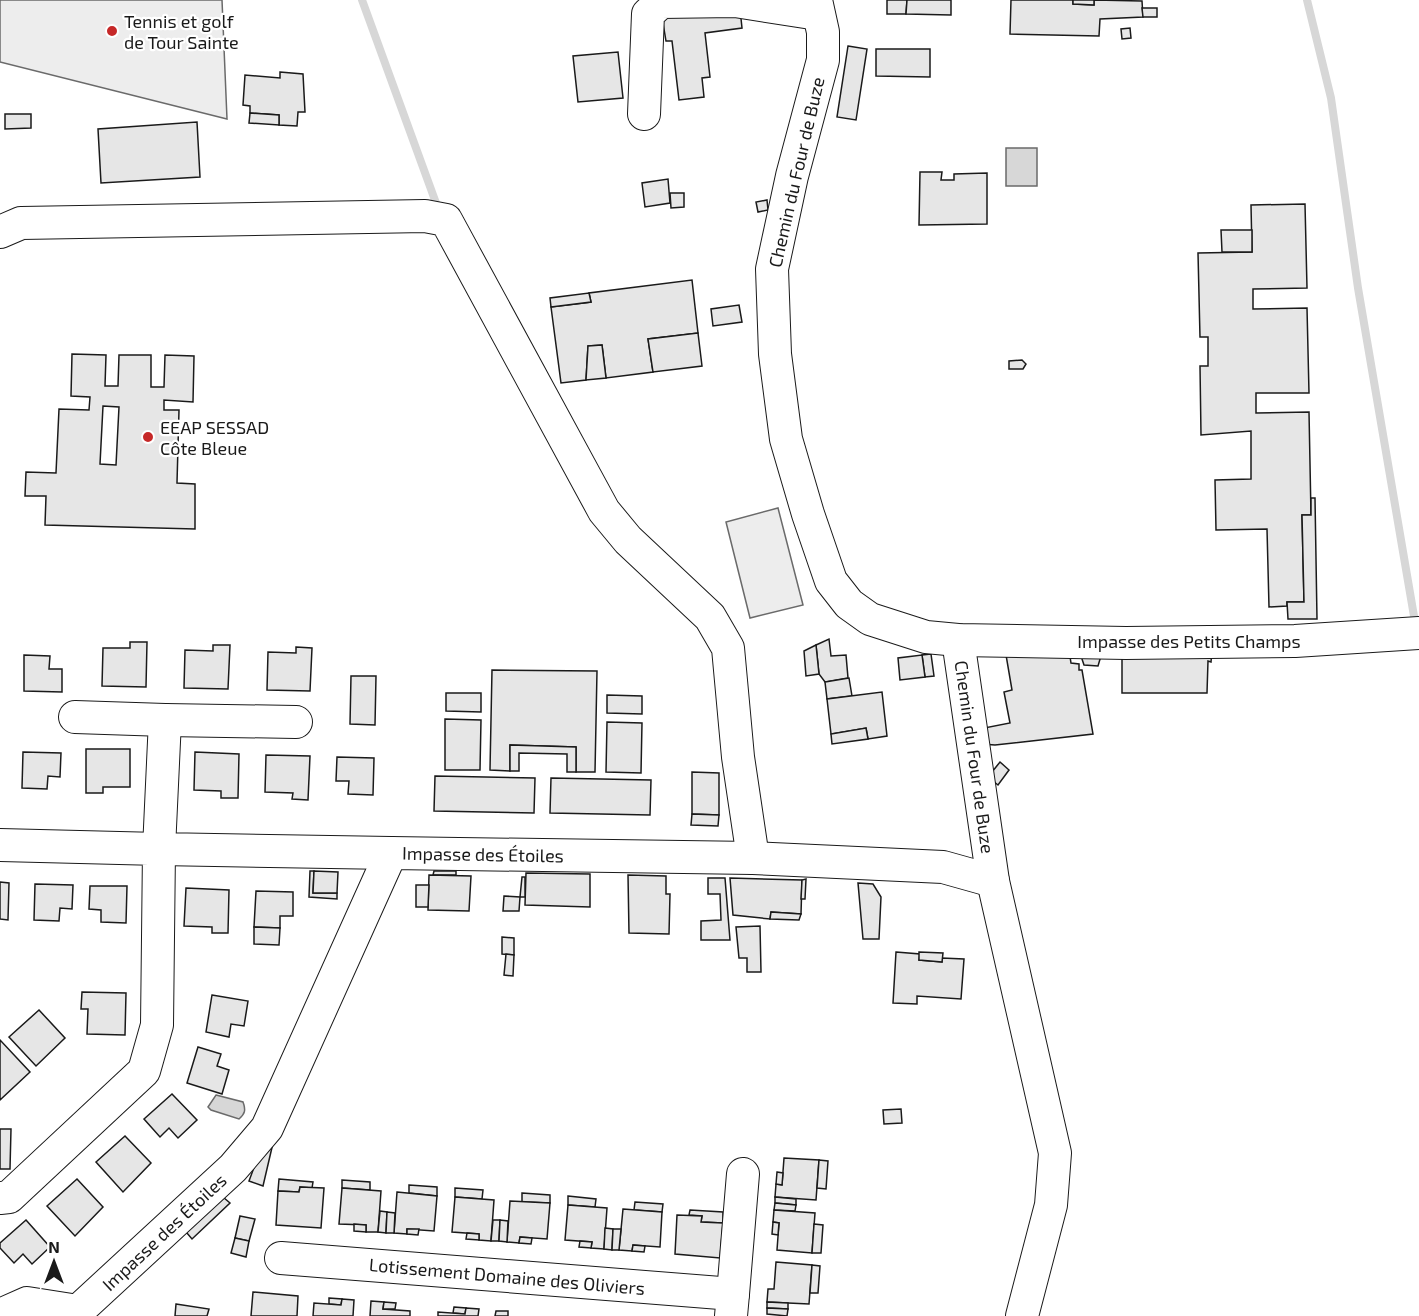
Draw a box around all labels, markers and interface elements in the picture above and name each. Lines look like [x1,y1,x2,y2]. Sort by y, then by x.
place label: Tennis et golf de Tour Sainte [124,10,239,53]
marker: Tennis et golf de Tour Sainte [105,24,119,38]
street label: Chemin du Four de Buze [763,75,829,269]
place label: EEAP SESSAD Côte Bleue [160,416,269,459]
marker: EEAP SESSAD Côte Bleue [141,430,155,444]
street label: Impasse des Petits Champs [1077,630,1301,652]
street label: Chemin du Four de Buze [951,659,999,855]
street label: Impasse des Étoiles [402,842,564,866]
street label: Impasse des Étoiles [97,1169,231,1295]
north arrow [24,1232,84,1292]
text: N [48,1237,60,1256]
street label: Lotissement Domaine des Oliviers [368,1253,646,1299]

